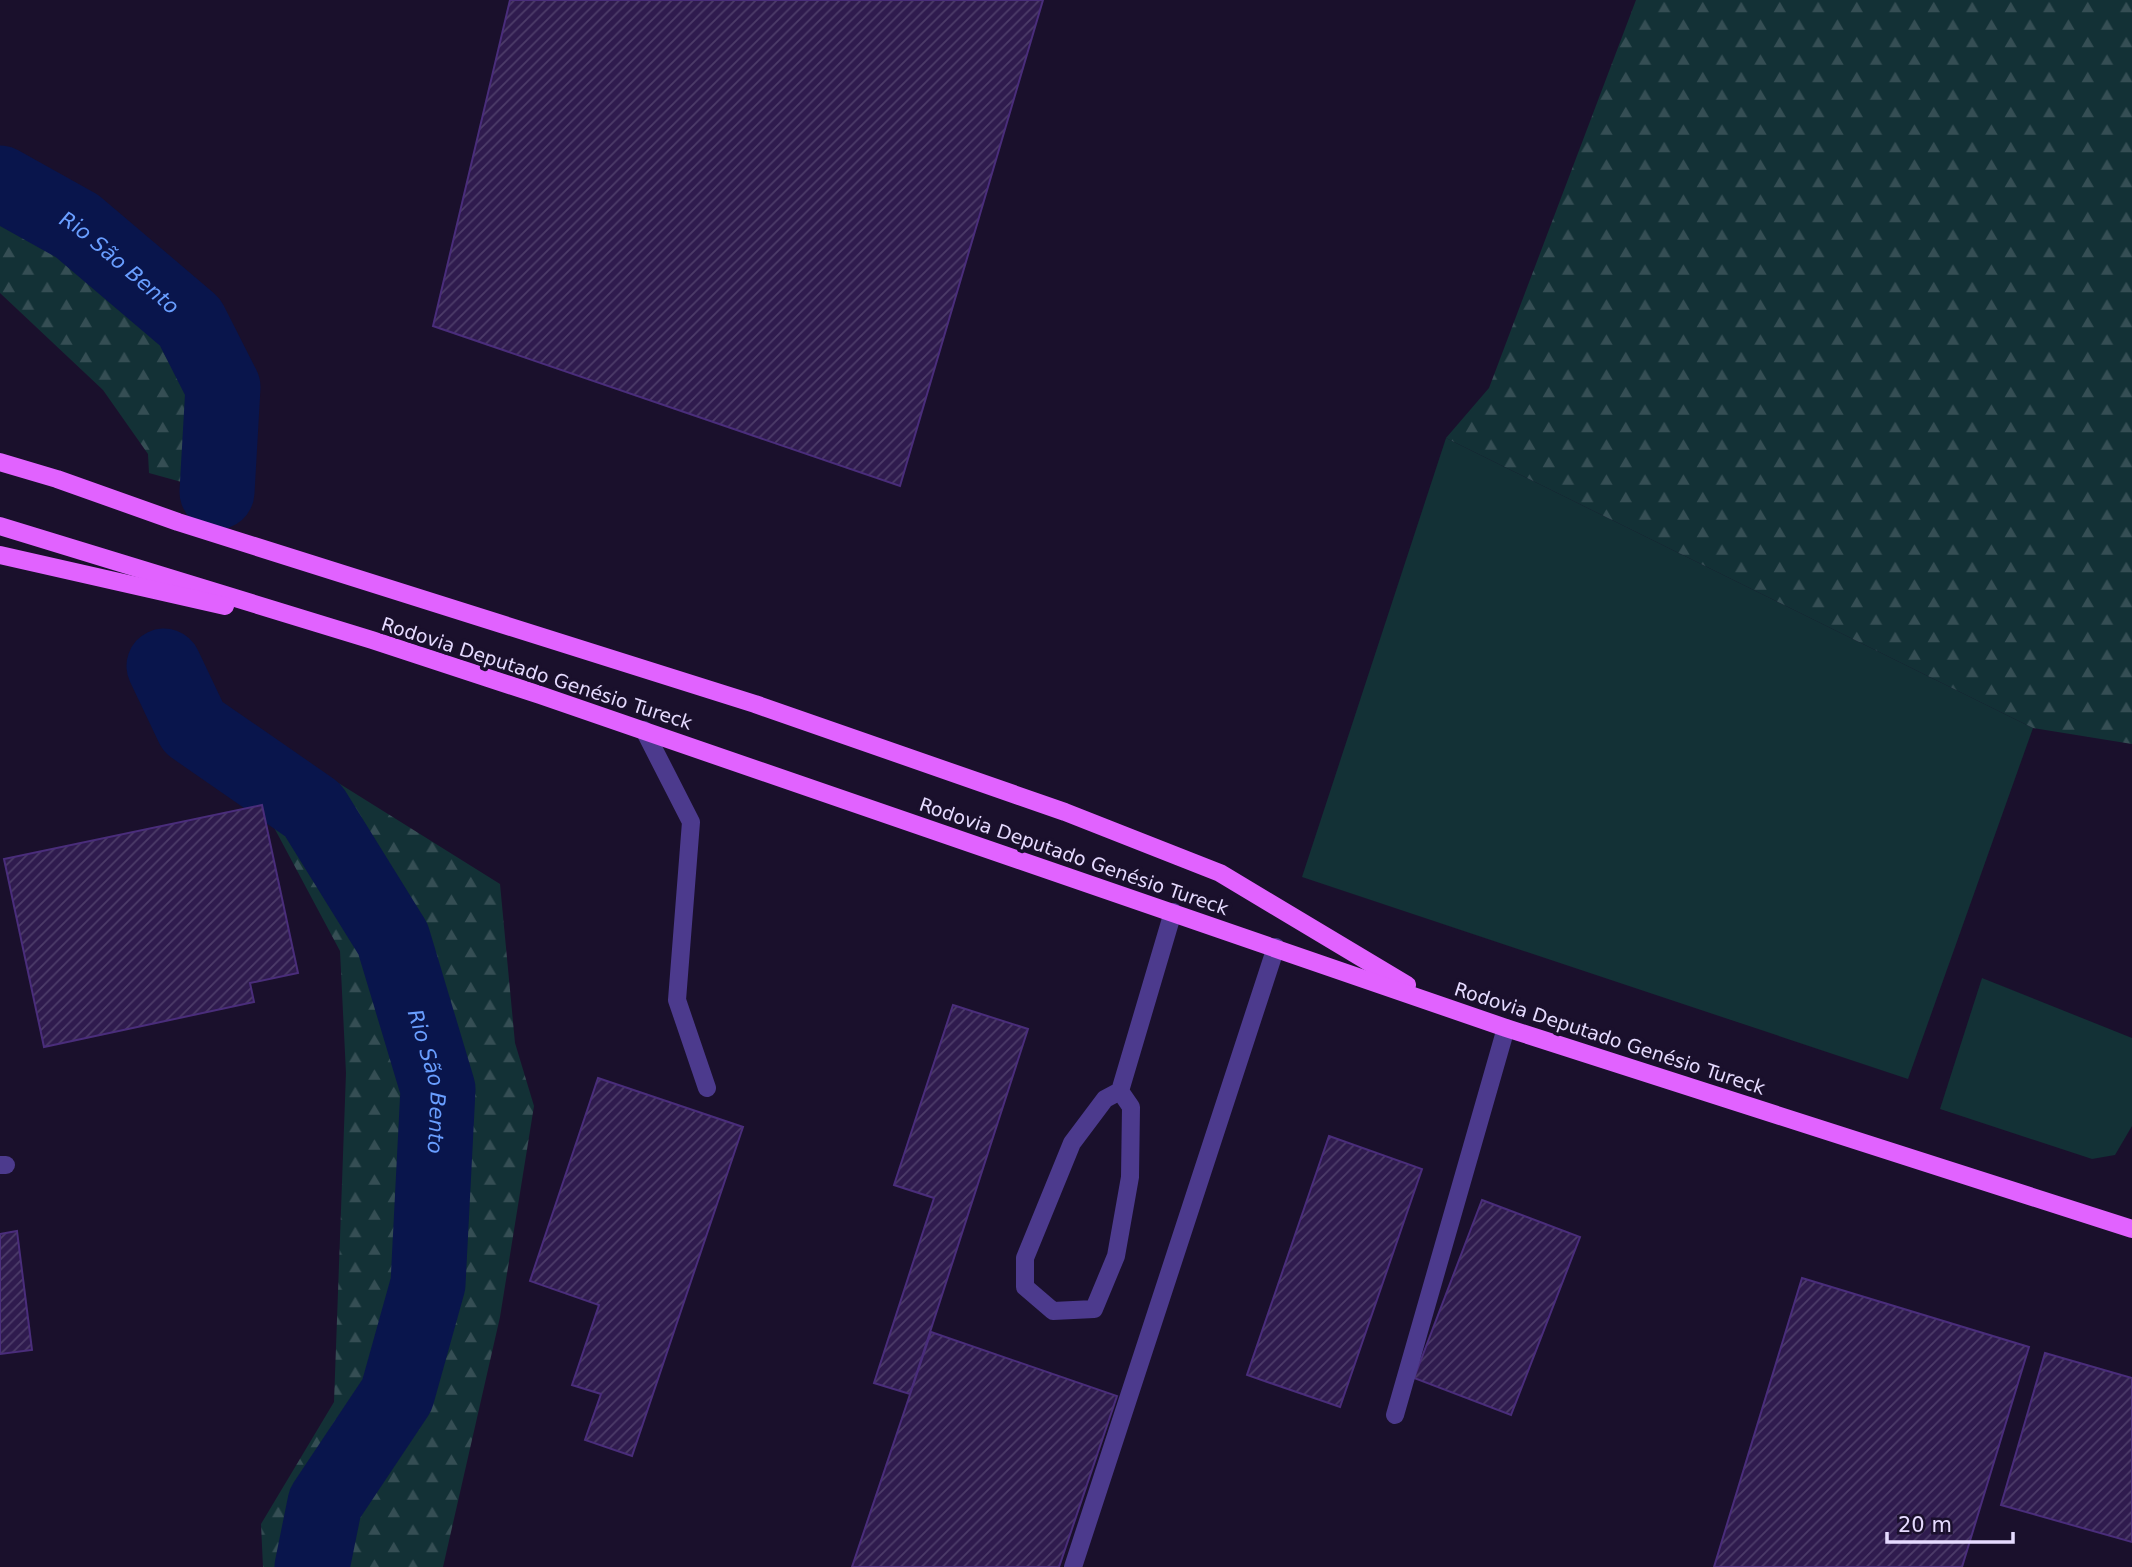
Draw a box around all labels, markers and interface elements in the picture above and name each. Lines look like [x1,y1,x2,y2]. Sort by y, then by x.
water label: Rio São Bento [55,207,184,319]
street label: Rodovia Deputado Genésio Tureck [379,612,695,734]
street label: Rodovia Deputado Genésio Tureck [917,793,1231,919]
street label: Rodovia Deputado Genésio Tureck [1452,977,1768,1099]
water label: Rio São Bento [403,1006,450,1154]
scale bar [1887,1500,2013,1544]
text: 20 m [1898,1513,1952,1537]

